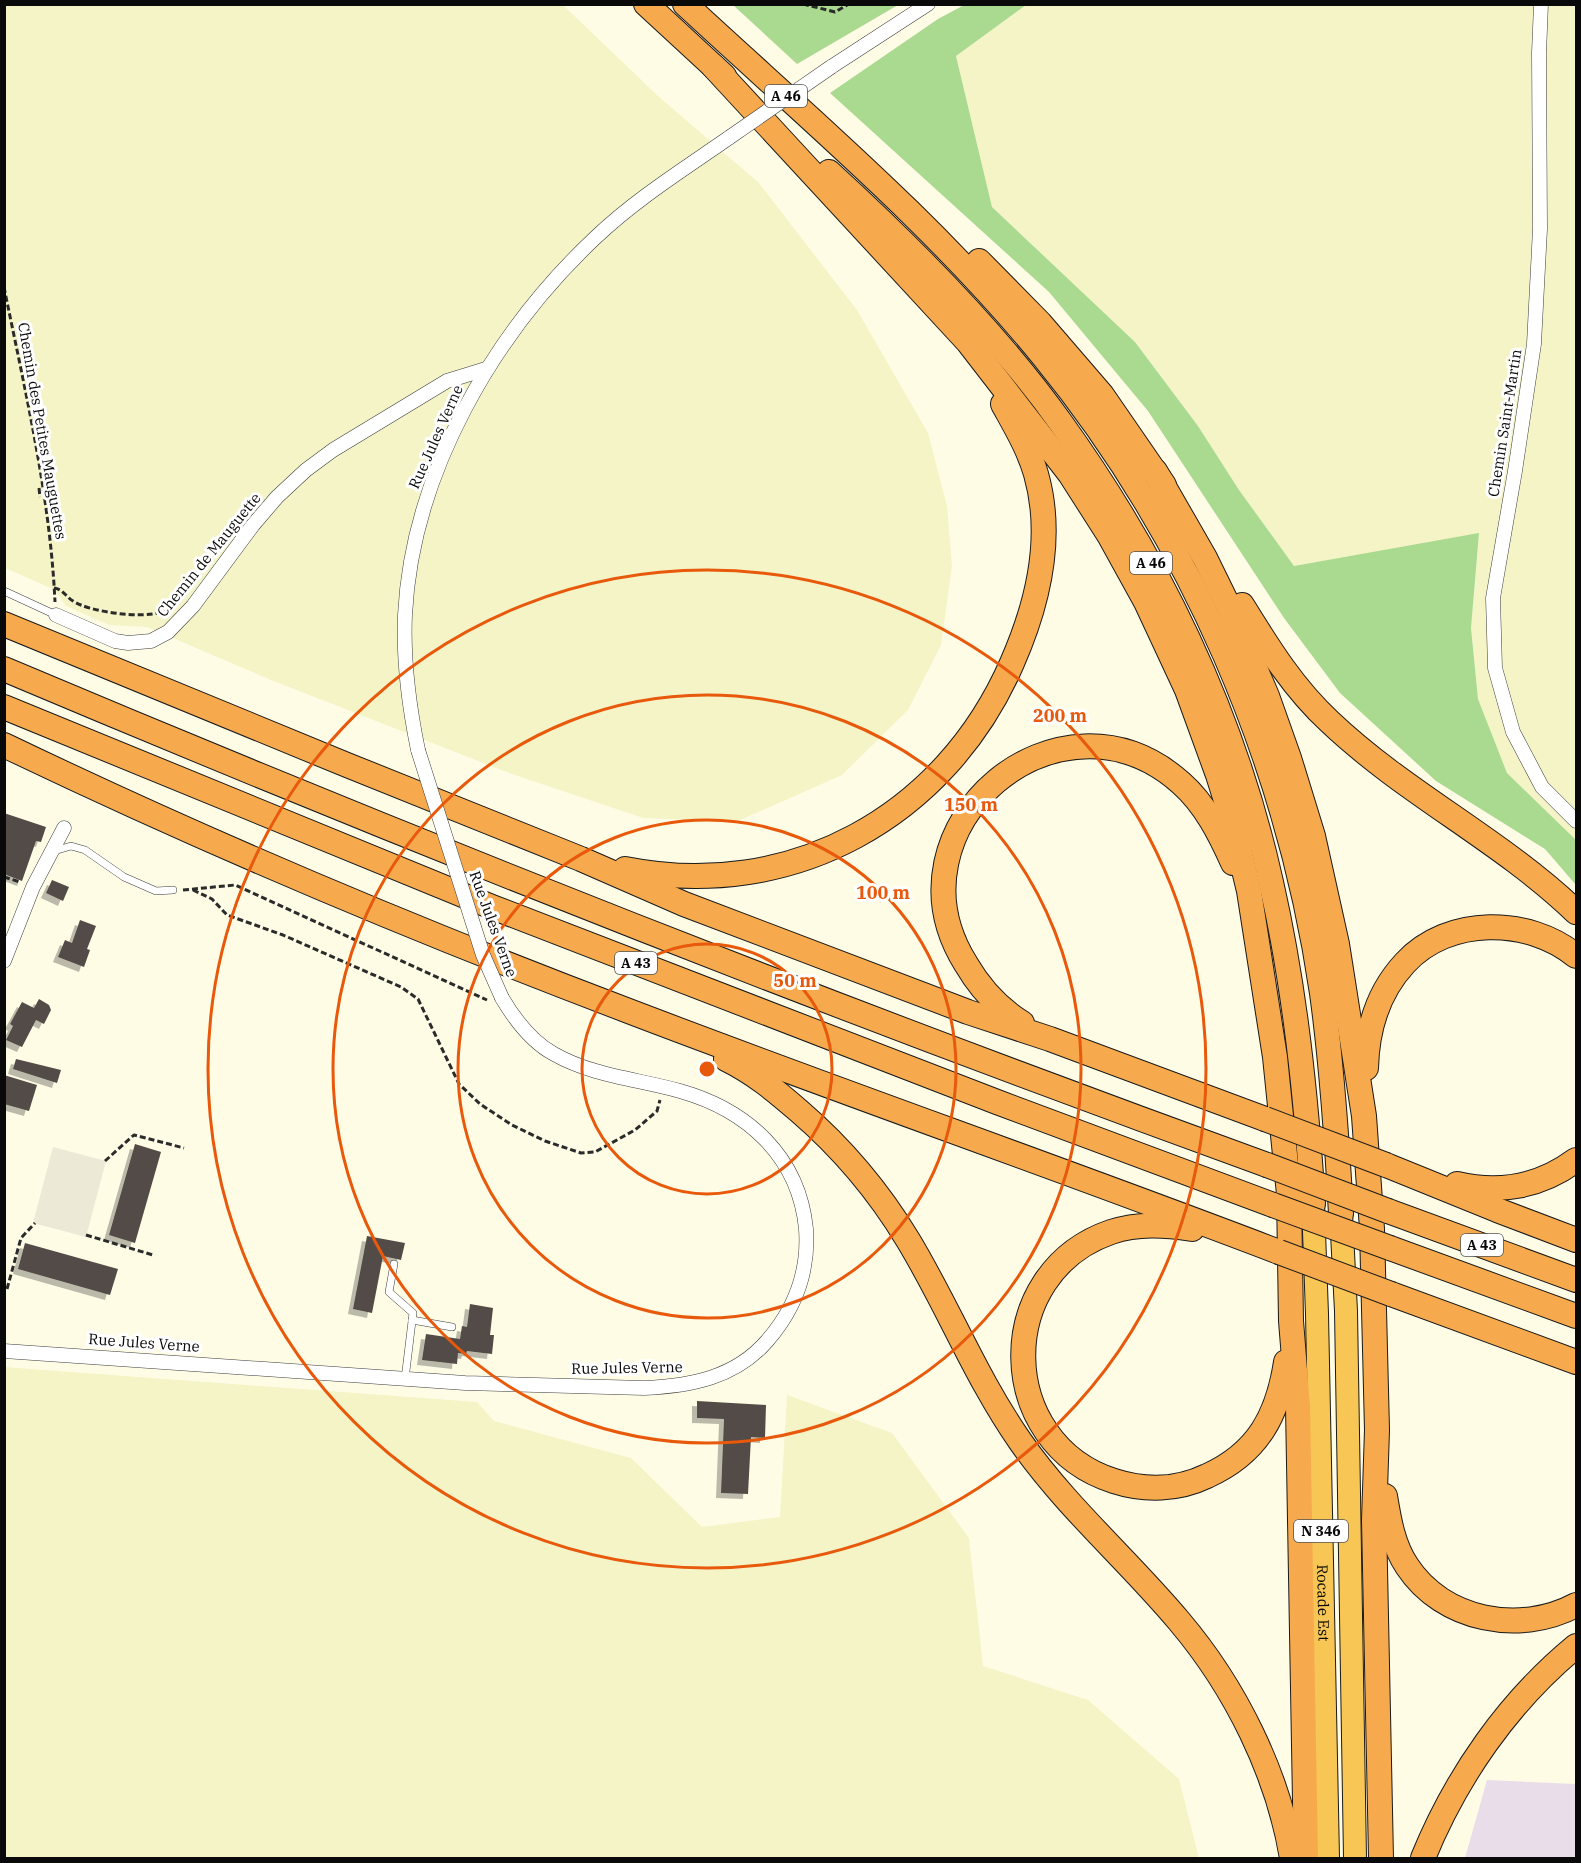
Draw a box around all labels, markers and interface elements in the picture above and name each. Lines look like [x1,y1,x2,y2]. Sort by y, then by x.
road number: A 46 [765,85,807,107]
street label: Chemin des Petites Mauguettes [14,321,71,541]
street label: Chemin Saint-Martin [1483,347,1526,498]
street label: Rue Jules Verne [404,382,467,492]
street label: Chemin de Mauguette [153,489,265,621]
road number: A 46 [1130,552,1172,574]
text: 200 m [1033,704,1088,727]
text: 150 m [944,793,999,816]
street label: Rue Jules Verne [465,868,521,980]
text: 100 m [856,881,911,904]
road number: A 43 [615,952,657,974]
text: 50 m [773,969,817,992]
centre of rings [697,1059,717,1079]
road number: A 43 [1461,1234,1503,1256]
street label: Rue Jules Verne [88,1329,200,1356]
street label: Rue Jules Verne [571,1357,683,1378]
road number: N 346 [1294,1520,1348,1542]
street label: Rocade Est [1313,1564,1334,1642]

